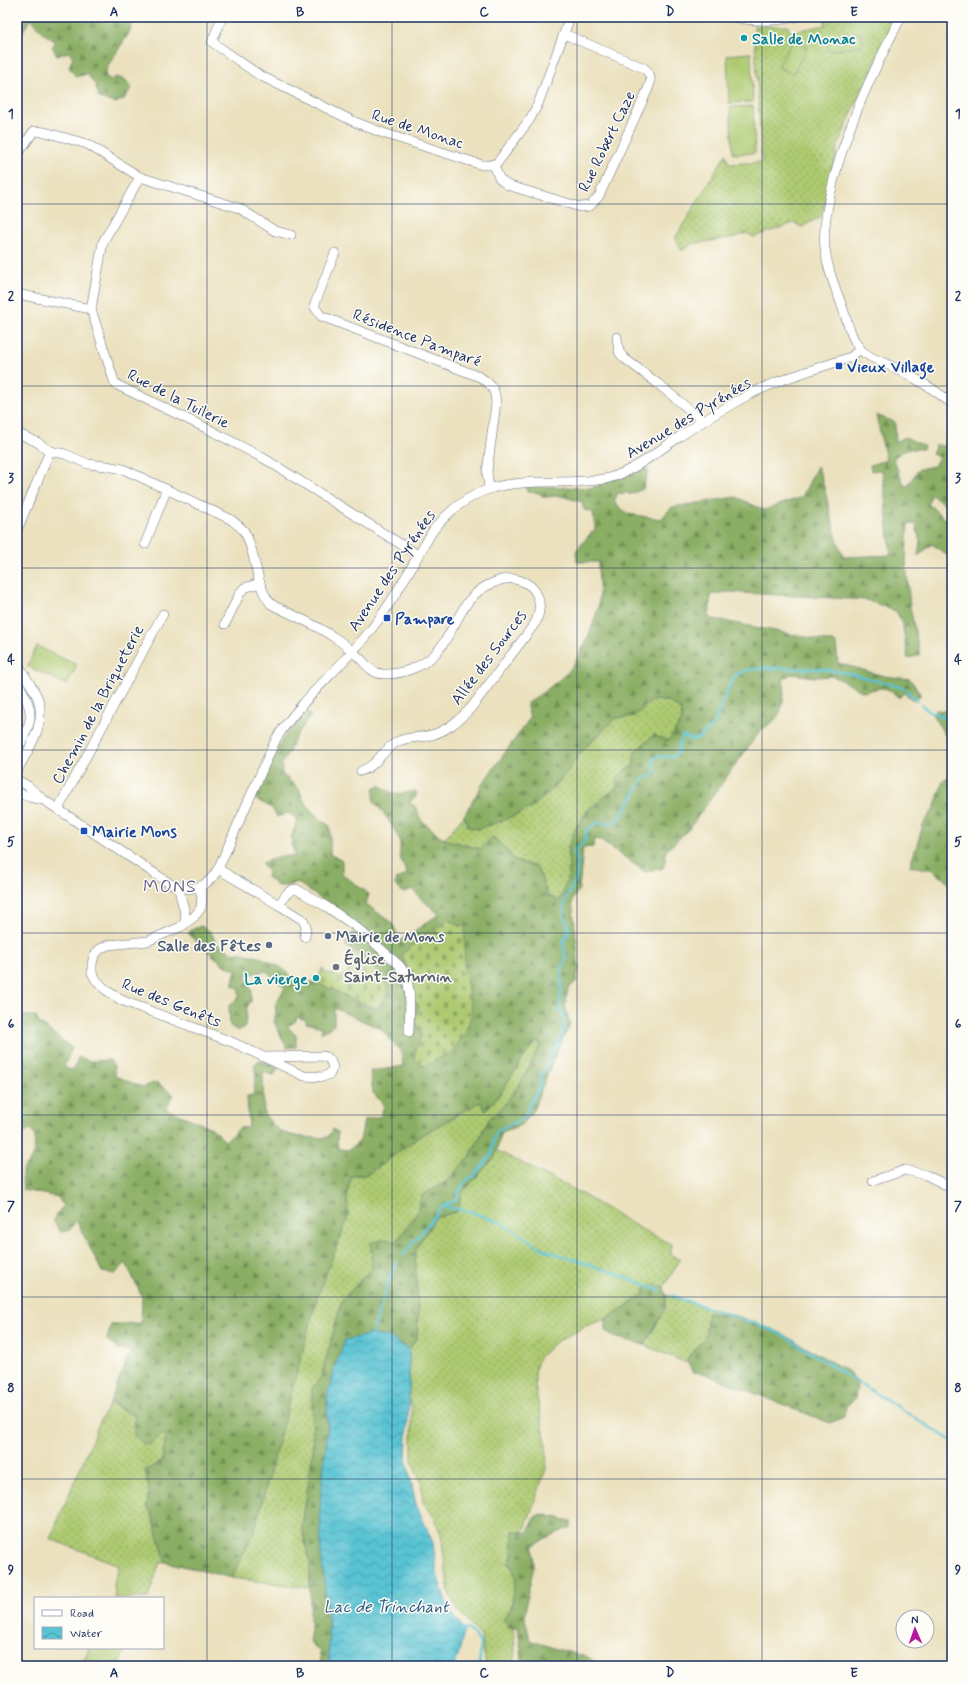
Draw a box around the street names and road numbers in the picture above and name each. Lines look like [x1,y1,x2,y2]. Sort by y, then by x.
street label: Rue Robert Caze [574,88,641,196]
street label: Rue de Monac [369,105,467,154]
street label: Résidence Pamparé [349,304,483,372]
street label: Rue de la Tuilerie [124,365,233,434]
street label: Avenue des Pyrénées [622,373,755,464]
street label: Avenue des Pyrénées [344,506,441,636]
street label: Allée des Sources [447,606,532,710]
street label: Chemin de la Briqueterie [47,621,149,788]
street label: Rue des Genêts [119,974,224,1033]

